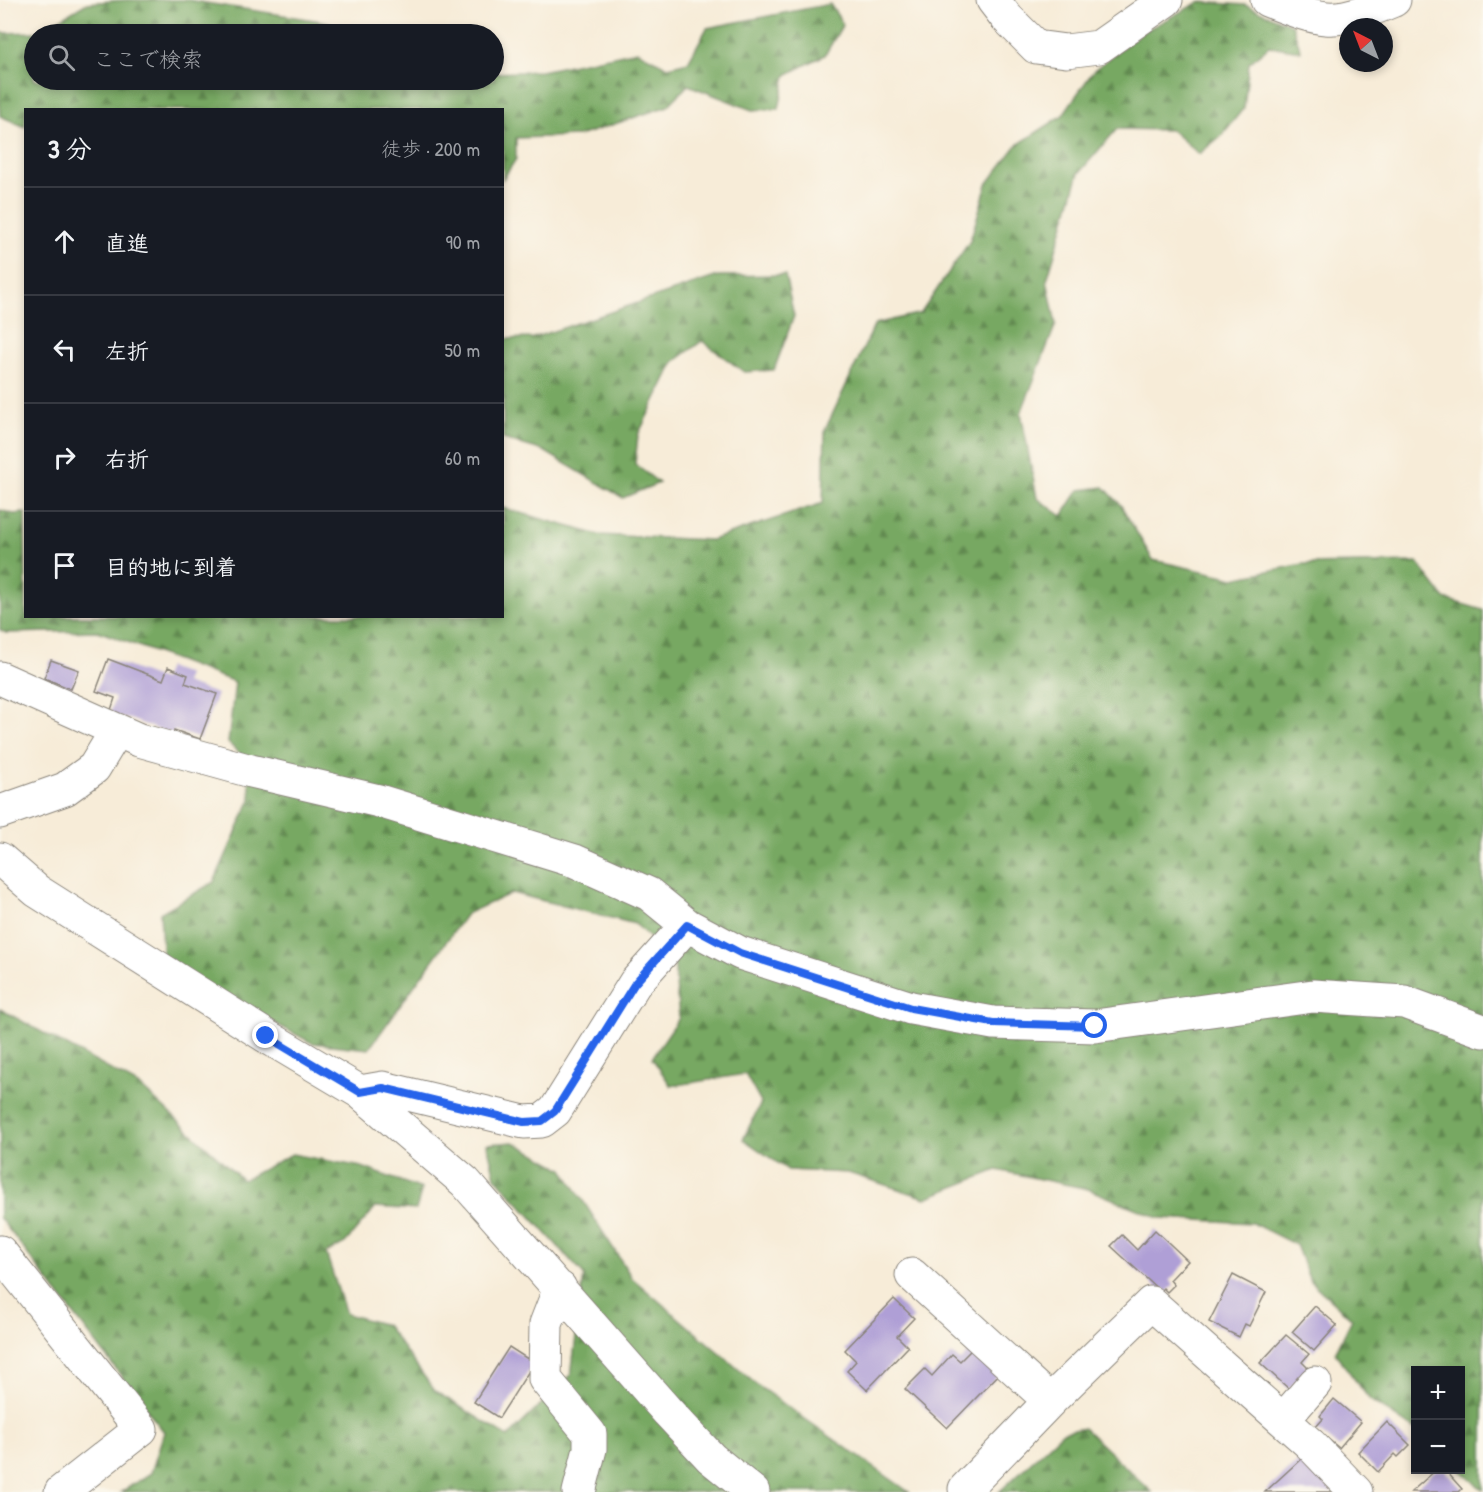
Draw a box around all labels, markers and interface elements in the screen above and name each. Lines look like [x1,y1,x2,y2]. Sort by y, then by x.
north arrow [1339,18,1393,72]
search box [24,24,504,90]
icon: search [45,41,78,74]
text: ここで検索 [93,44,203,74]
text: 3 分 [48,131,92,166]
text: 徒歩 · 200 m [381,135,480,162]
icon: ahead [48,225,81,258]
text: 直進 [105,228,149,258]
text: 90 m [446,228,480,255]
icon: left [48,333,81,366]
text: 左折 [105,336,149,366]
text: 50 m [444,336,480,363]
icon: right [48,441,81,474]
text: 右折 [105,444,149,474]
text: 60 m [445,444,480,471]
icon: arrive [48,549,81,582]
text: 目的地に到着 [105,552,237,582]
route start [1081,1012,1107,1038]
route end [252,1022,278,1048]
map controls [1411,1366,1465,1474]
button: + [1411,1366,1465,1420]
button: − [1411,1420,1465,1474]

